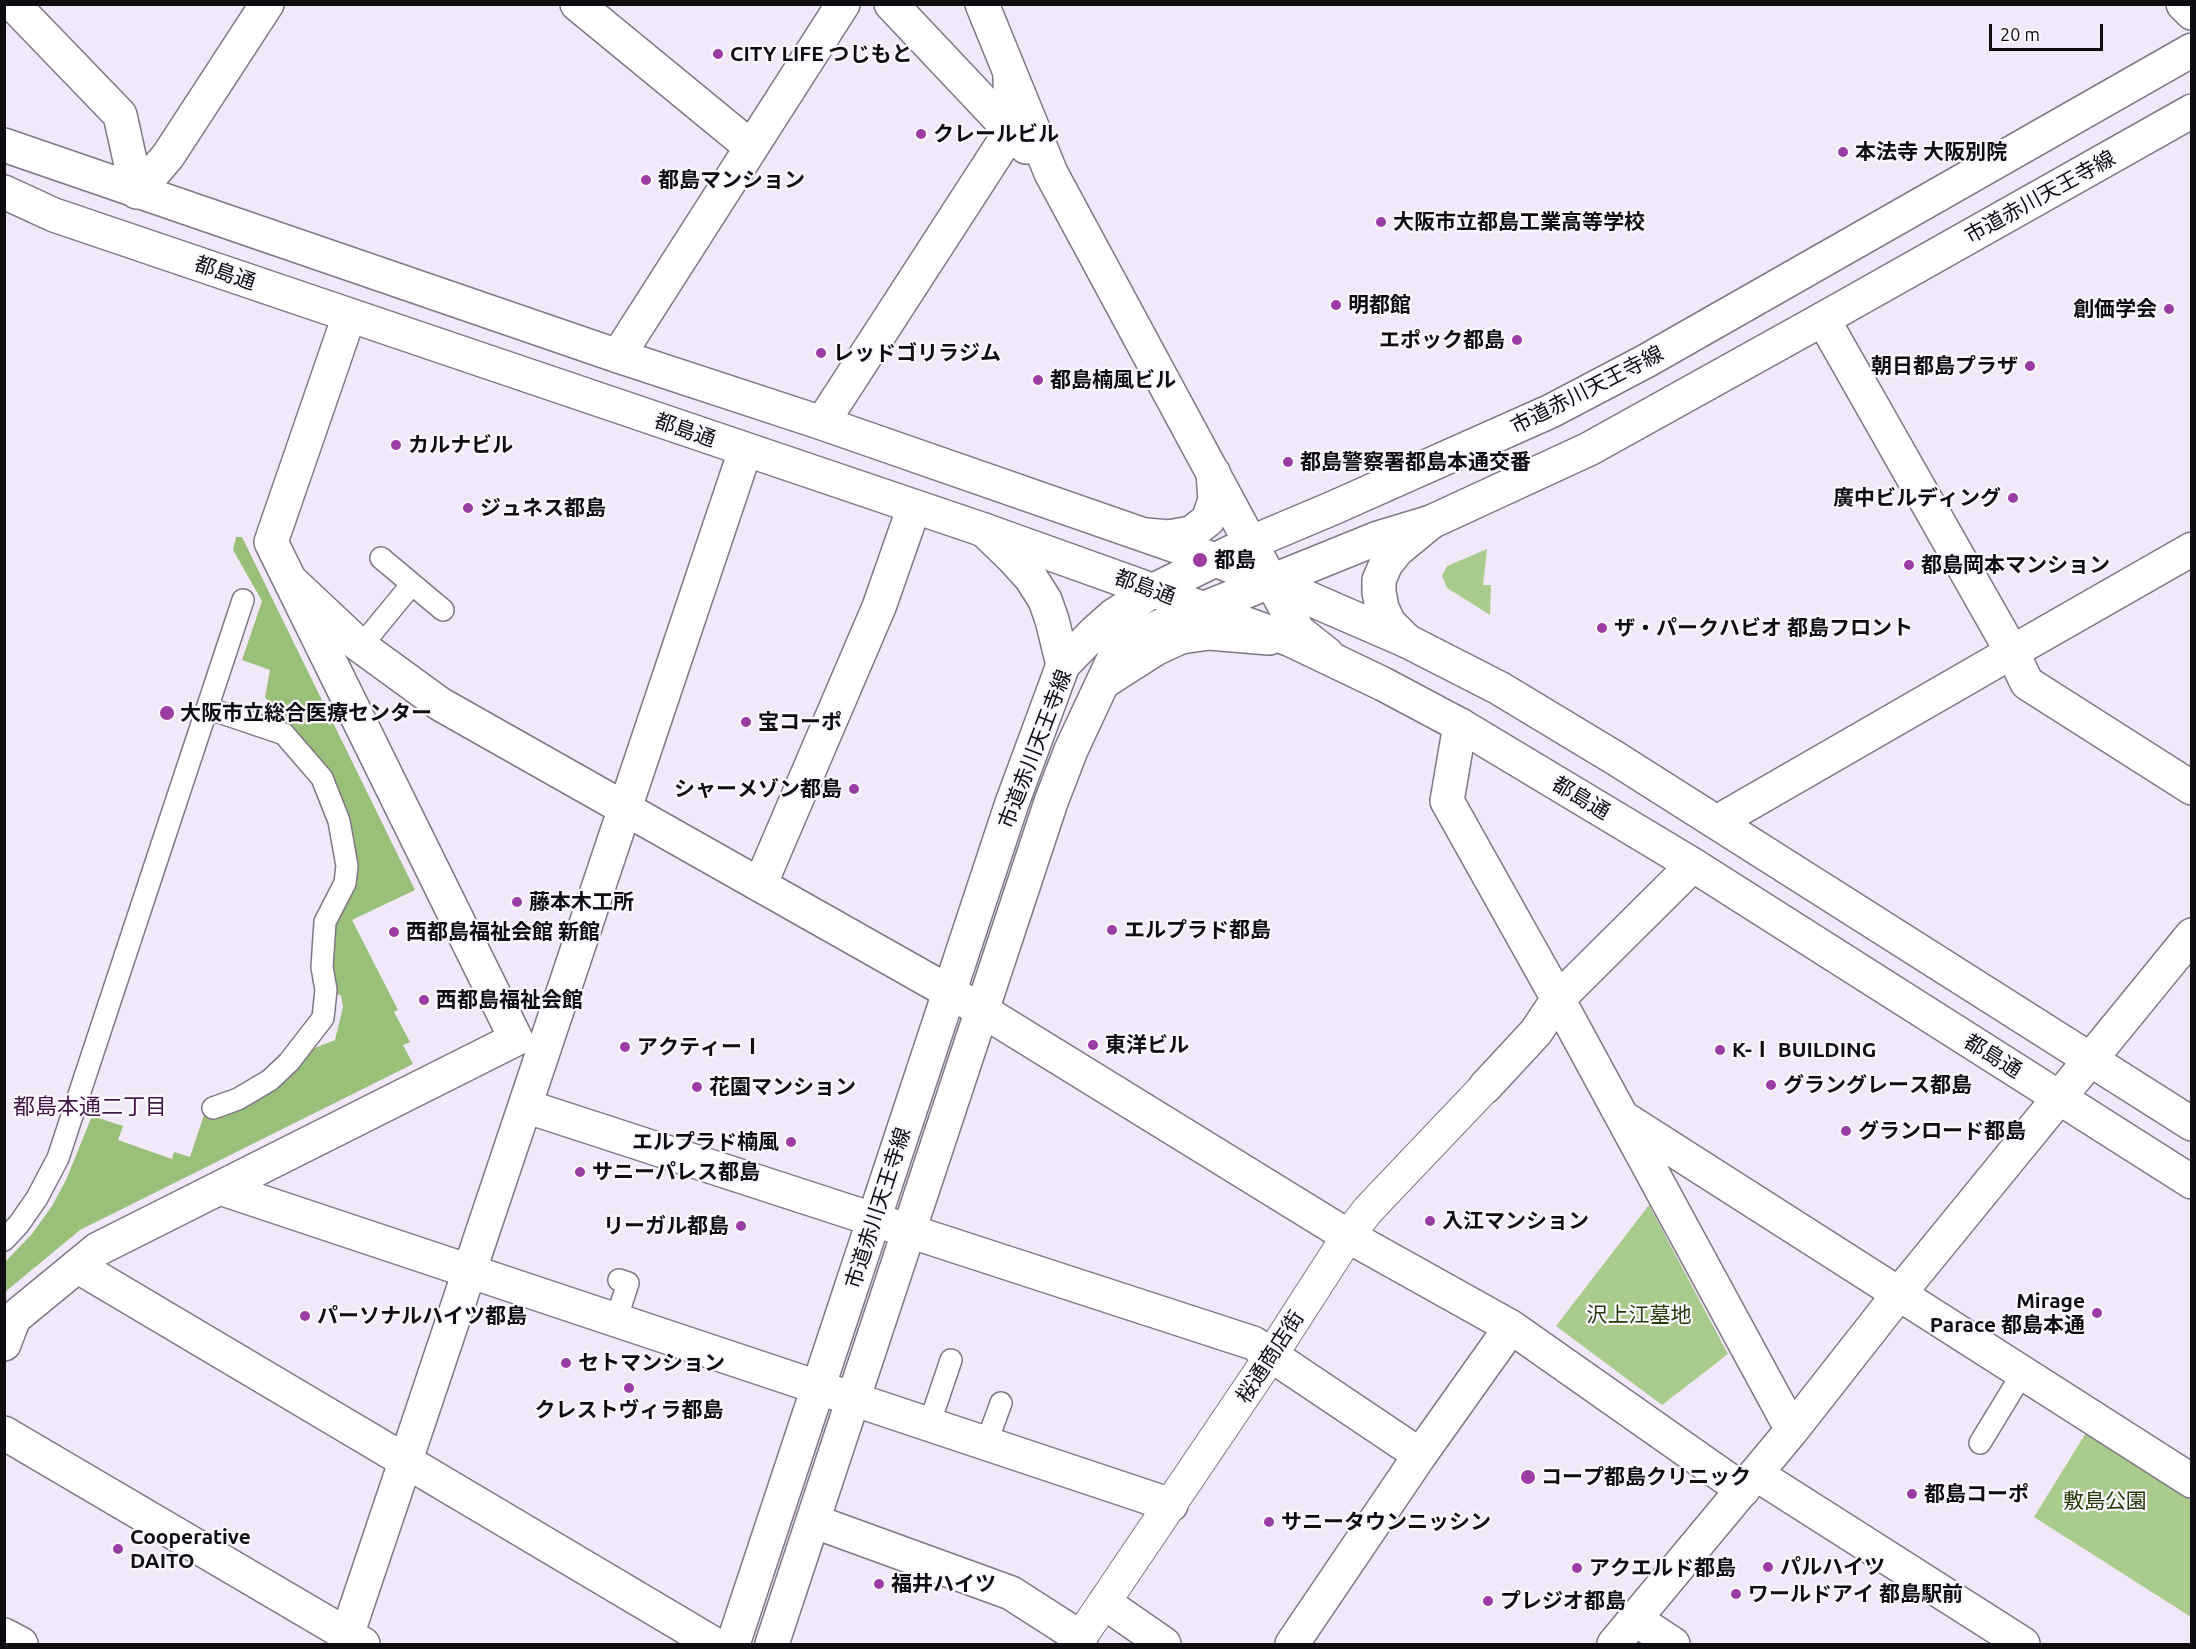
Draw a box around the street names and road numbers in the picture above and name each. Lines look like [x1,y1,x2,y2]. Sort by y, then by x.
street label: 市道赤川天王寺線 [1960,145,2120,249]
street label: 都島通 [191,251,259,295]
street label: 市道赤川天王寺線 [1506,341,1668,439]
street label: 都島通 [651,408,719,452]
street label: 都島通 [1111,564,1179,610]
street label: 市道赤川天王寺線 [993,666,1077,832]
street label: 都島通 [1548,771,1614,825]
street label: 都島通 [1960,1029,2026,1083]
street label: 市道赤川天王寺線 [840,1124,916,1292]
street label: 桜通商店街 [1231,1306,1309,1408]

